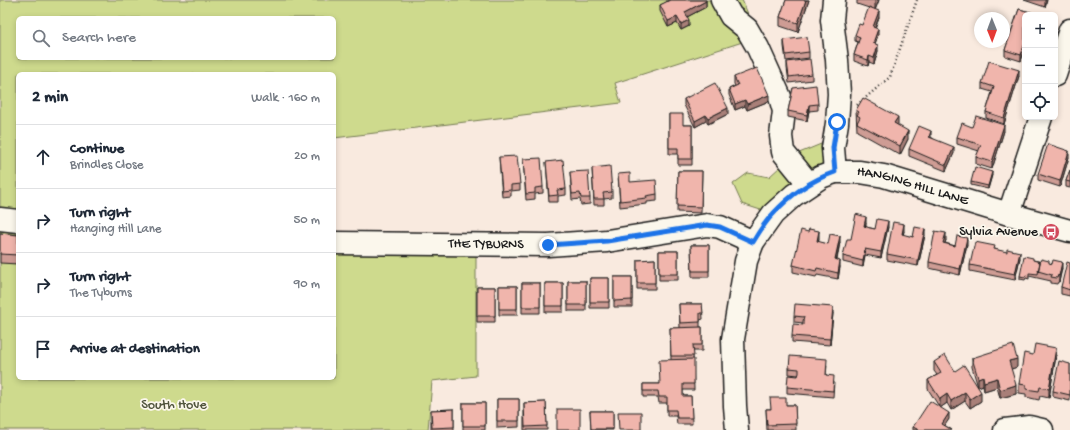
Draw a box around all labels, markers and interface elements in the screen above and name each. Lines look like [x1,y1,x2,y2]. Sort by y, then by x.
north arrow [974,12,1010,48]
map controls [1022,12,1058,120]
button: + [1022,12,1058,48]
search box [16,16,336,60]
icon: search [30,27,52,49]
text: Search here [62,29,136,47]
button: − [1022,48,1058,84]
button: locate [1022,84,1058,120]
text: 2 min [32,88,68,108]
text: Walk · 160 m [251,91,320,106]
route start [828,113,846,131]
text: Continue [70,140,124,158]
icon: ahead [32,146,54,168]
text: 20 m [294,149,320,164]
text: Brindles Close [70,158,143,173]
street label: HANGING HILL LANE [856,163,972,210]
text: Turn right [70,204,130,222]
icon: right [32,210,54,232]
text: 50 m [293,213,320,228]
text: Hanging Hill Lane [70,222,162,237]
bus stop icon: Sylvia Avenue [1041,222,1061,242]
place label: Sylvia Avenue [959,224,1039,241]
street label: THE TYBURNS [447,236,524,253]
route end [539,236,557,254]
text: Turn right [70,268,130,286]
icon: right [32,274,54,296]
text: 90 m [294,277,320,292]
text: The Tyburns [70,286,132,301]
icon: arrive [32,338,54,360]
text: Arrive at destination [70,340,200,358]
park label: South Hove [141,397,208,414]

